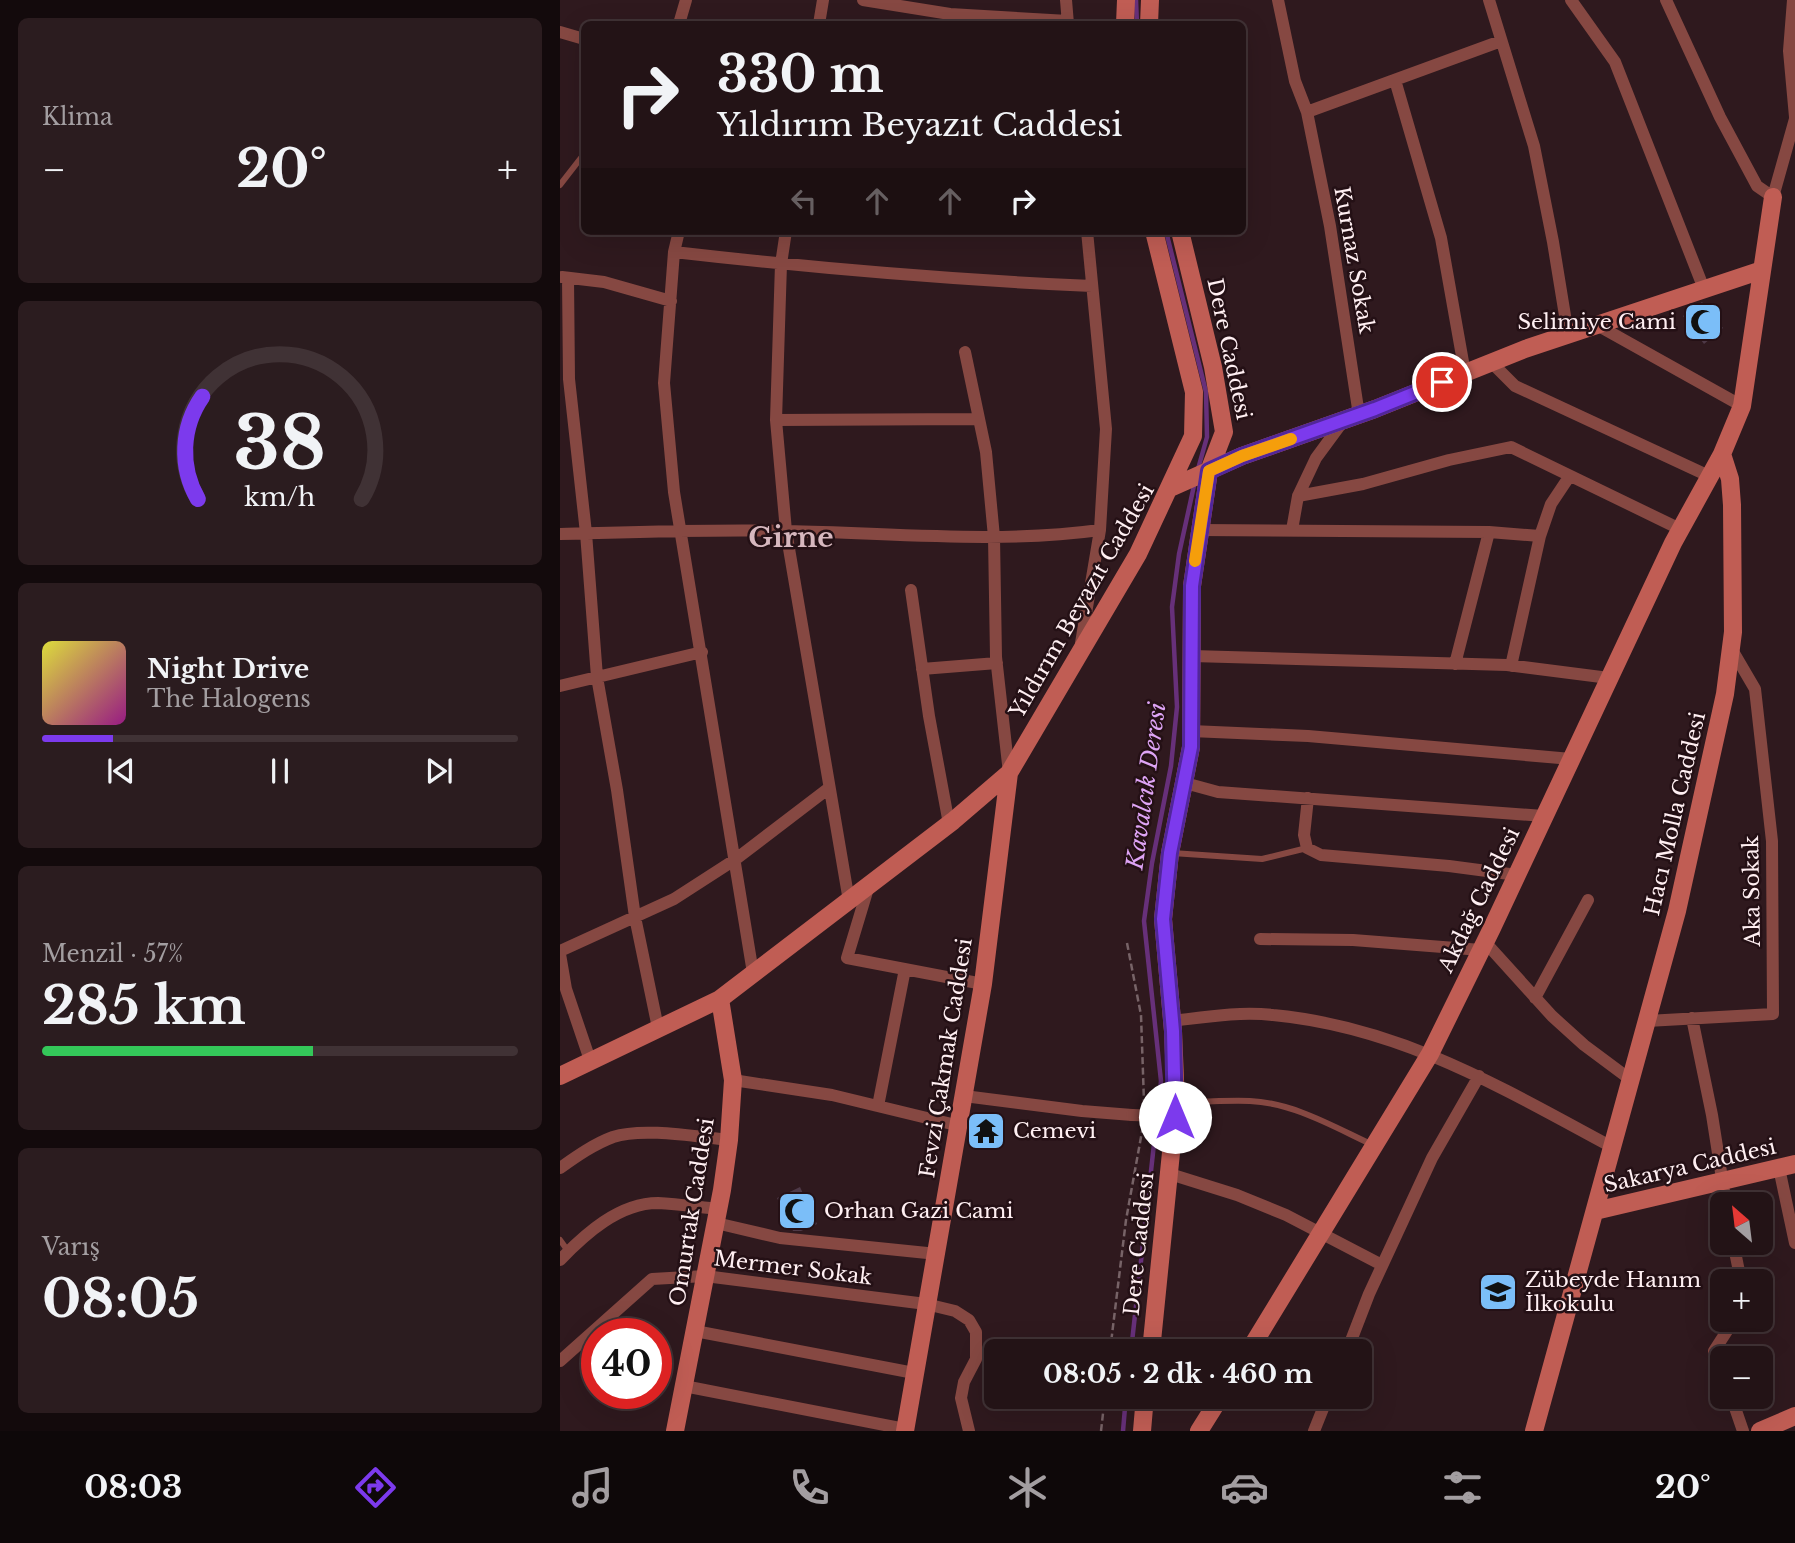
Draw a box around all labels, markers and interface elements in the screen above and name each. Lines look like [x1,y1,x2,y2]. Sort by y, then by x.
text: 330 m [717,44,884,105]
icon: right [602,49,693,140]
text: Klima [42,103,113,131]
text: Yıldırım Beyazıt Caddesi [717,105,1123,145]
text: 20° [236,137,327,201]
text: − [42,146,66,193]
text: + [497,146,518,193]
icon: left [785,182,823,220]
icon: ahead [858,182,896,220]
icon: ahead [931,182,969,220]
icon: right [1004,182,1042,220]
street label: Kurnaz Sokak [1328,184,1380,336]
street label: Dere Caddesi [1201,276,1257,422]
mosque icon: Selimiye Cami [1682,301,1724,343]
place label: Selimiye Cami [1518,309,1676,335]
pin [1412,352,1472,412]
icon: arrive [1423,363,1461,401]
text: 38 [234,398,326,489]
street label: Yıldırım Beyazıt Caddesi [1004,479,1160,724]
text: km/h [245,482,315,513]
district label: Girne [748,520,834,555]
text: Night Drive [147,653,309,685]
text: The Halogens [147,685,311,713]
water label: Kavalcık Deresi [1120,700,1172,872]
street label: Hacı Molla Caddesi [1639,710,1711,918]
icon: previous [102,752,140,790]
icon: pause [261,752,299,790]
icon: next [420,752,458,790]
street label: Akdağ Caddesi [1432,823,1525,978]
street label: Aka Sokak [1738,835,1766,948]
street label: Fevzi Çakmak Caddesi [914,936,978,1180]
text: Menzil · 57% [42,940,183,968]
text: 285 km [42,974,246,1038]
position arrow [1138,1080,1212,1154]
temple icon: Cemevi [965,1110,1007,1152]
street label: Omurtak Caddesi [664,1116,720,1308]
place label: Cemevi [1013,1118,1096,1144]
street label: Sakarya Caddesi [1601,1134,1779,1198]
street label: Dere Caddesi [1119,1171,1159,1317]
mosque icon: Orhan Gazi Cami [776,1190,818,1232]
north arrow [1710,1192,1773,1255]
map controls [1710,1192,1773,1409]
place label: Orhan Gazi Cami [824,1198,1013,1224]
text: Varış [42,1233,100,1261]
street label: Mermer Sokak [712,1245,874,1291]
text: 08:05 [42,1267,199,1331]
place label: Zübeyde Hanım İlkokulu [1525,1267,1702,1317]
button: + [1710,1269,1773,1332]
school or university icon: Zübeyde Hanım İlkokulu [1477,1271,1519,1313]
speed limit sign: 40 [581,1318,672,1409]
button: − [1710,1346,1773,1409]
text: 08:05 · 2 dk · 460 m [1043,1358,1313,1390]
icon: directions [351,1463,400,1512]
icon: music [568,1463,617,1512]
icon: phone [785,1463,834,1512]
icon: climate [1003,1463,1052,1512]
icon: car [1220,1463,1269,1512]
icon: filters [1438,1463,1487,1512]
text: 08:03 [84,1467,182,1507]
text: 20° [1655,1467,1711,1507]

